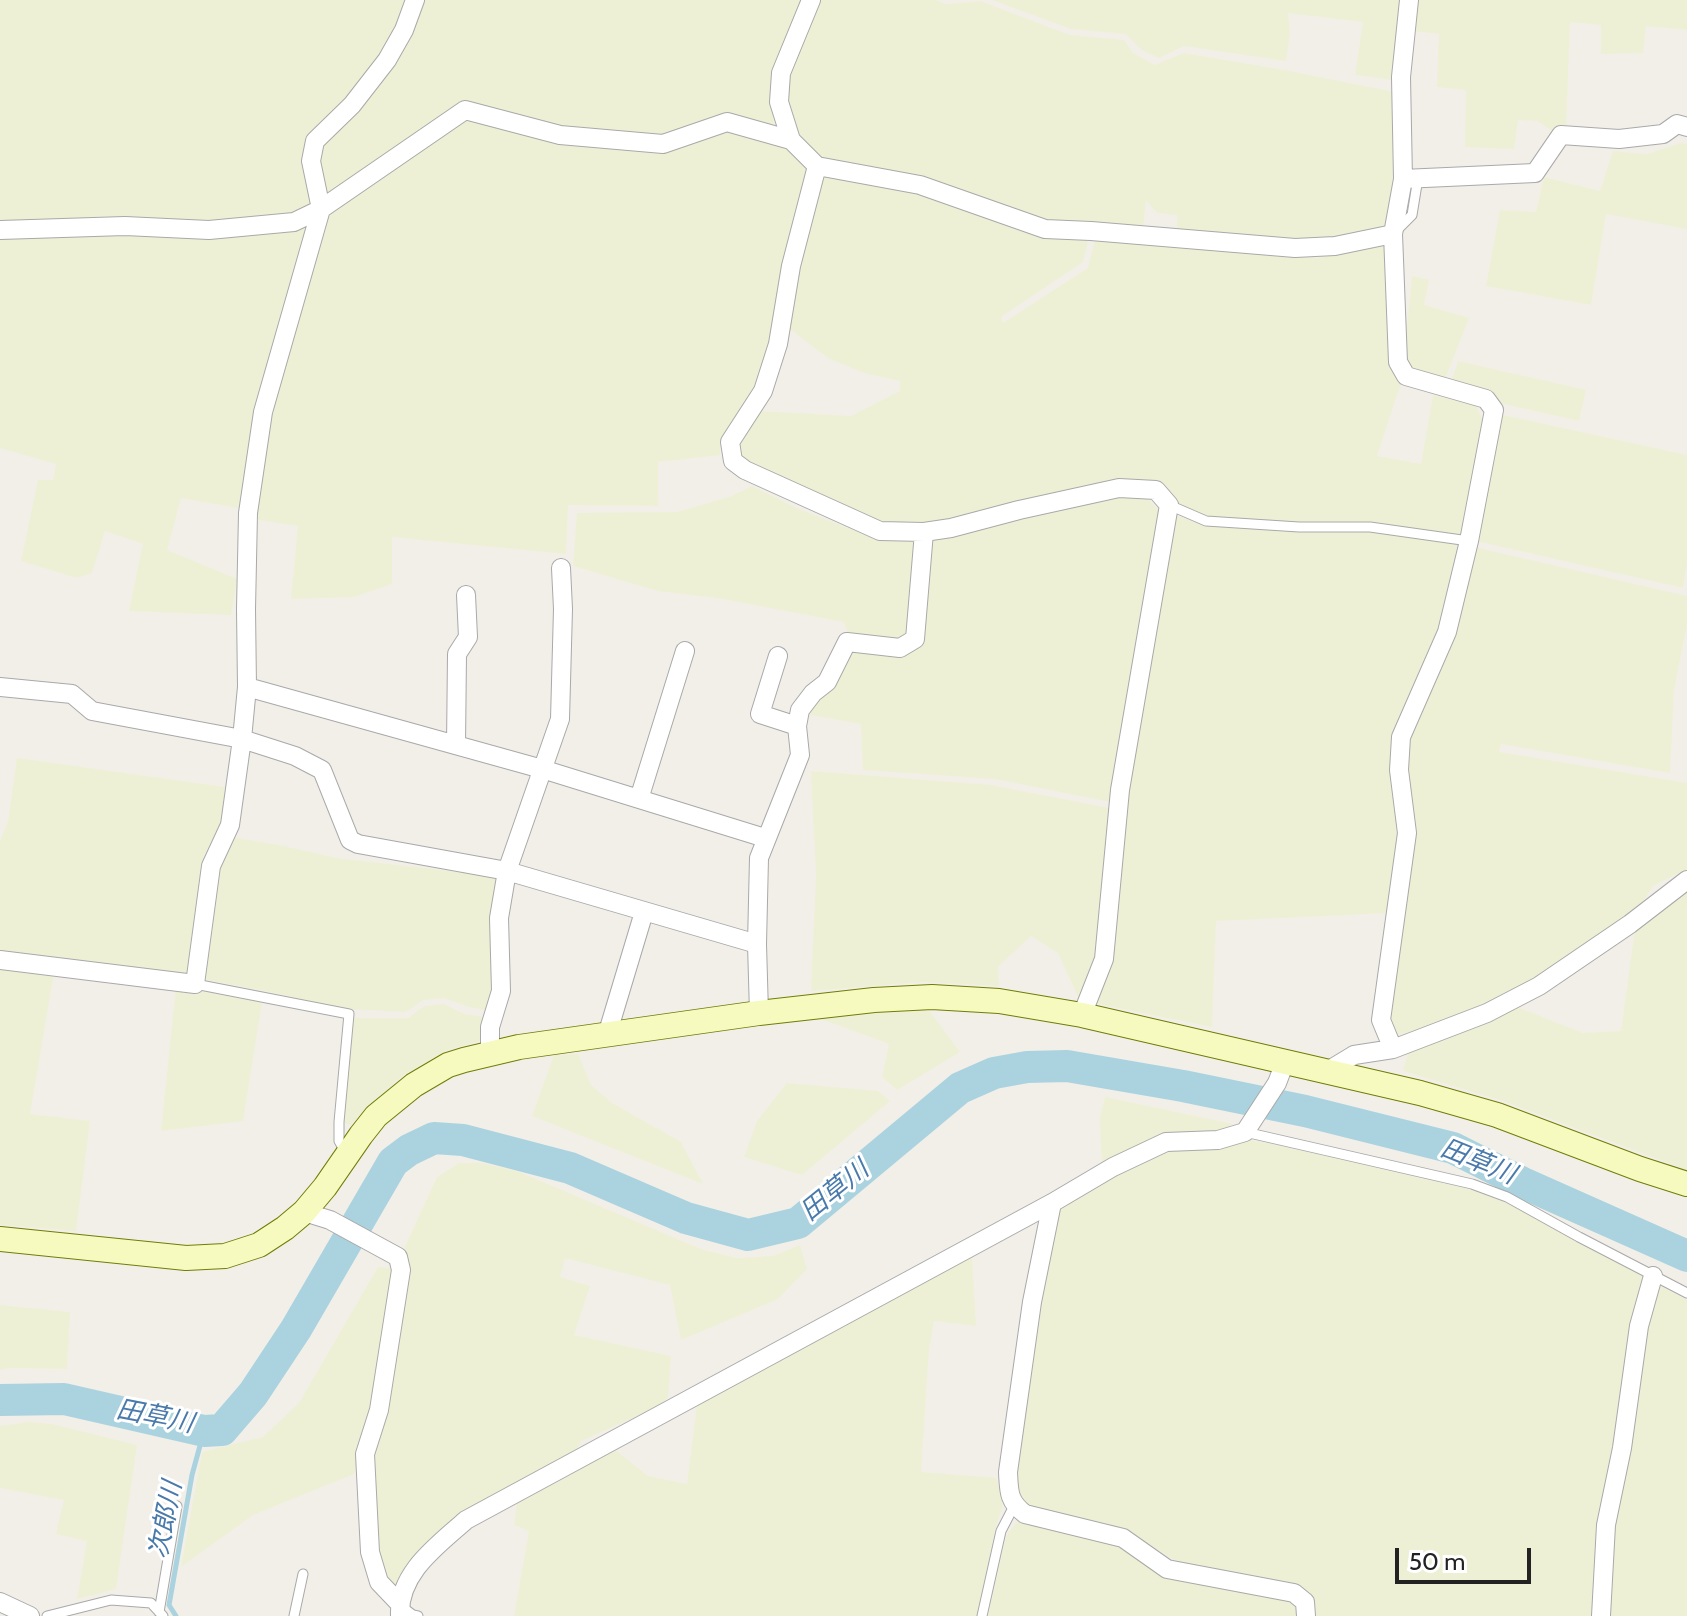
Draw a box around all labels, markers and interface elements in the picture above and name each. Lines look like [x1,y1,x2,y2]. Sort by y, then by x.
water label: 田草川 [1436,1133,1520,1191]
water label: 田草川 [795,1154,875,1228]
water label: 田草川 [114,1394,196,1440]
water label: 次郎川 [143,1479,189,1561]
scale bar [1399,1532,1535,1582]
text: 50 m [1409,1547,1465,1576]

